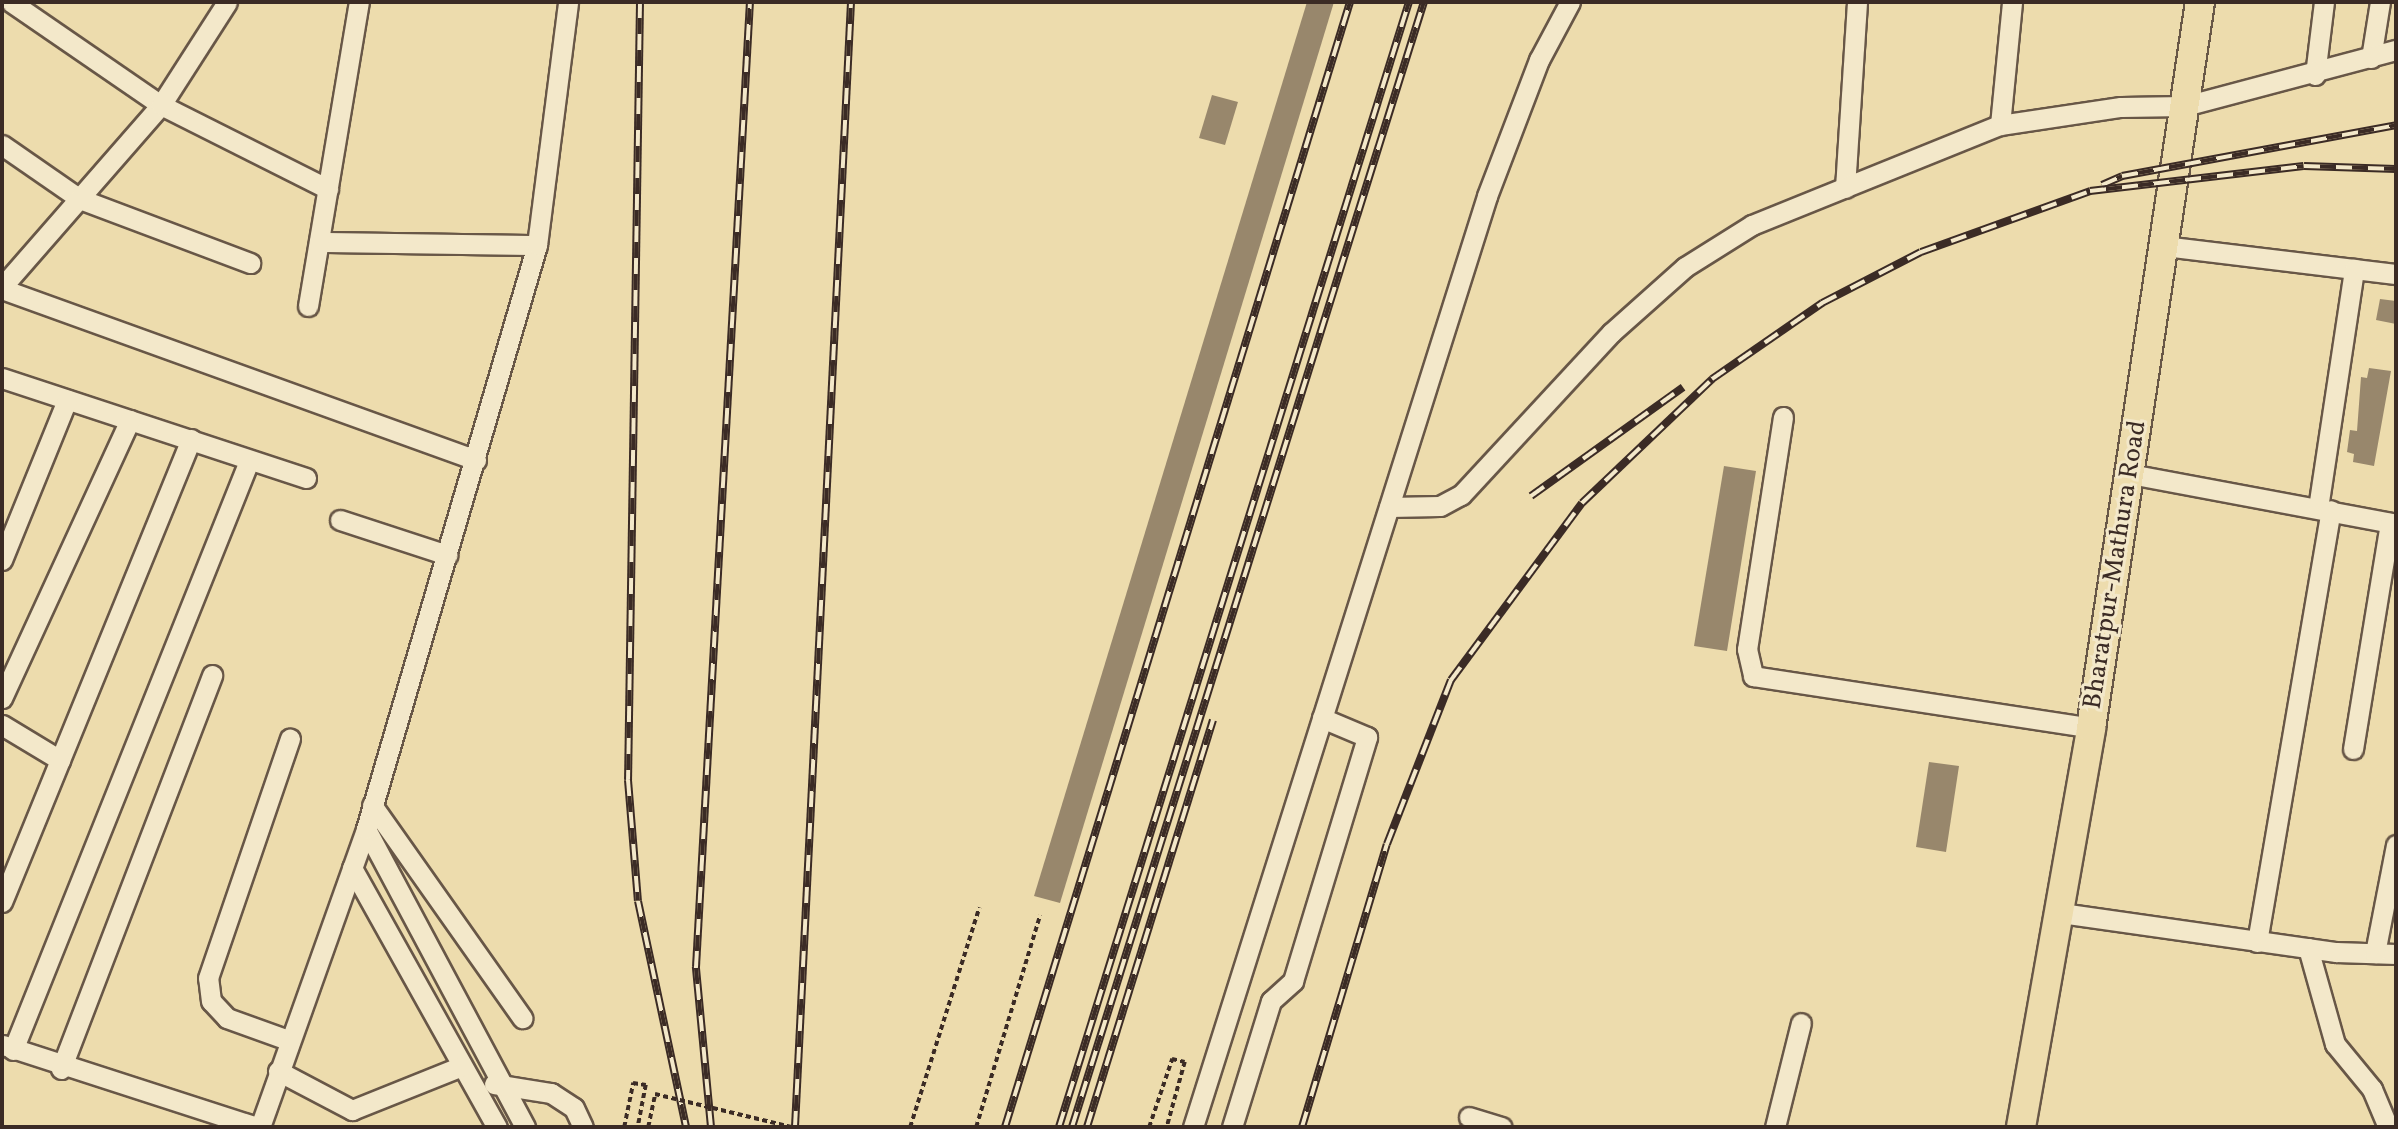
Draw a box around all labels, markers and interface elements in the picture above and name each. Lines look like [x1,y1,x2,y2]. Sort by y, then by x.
street label: Bharatpur-Mathura Road [2078,418,2154,712]

